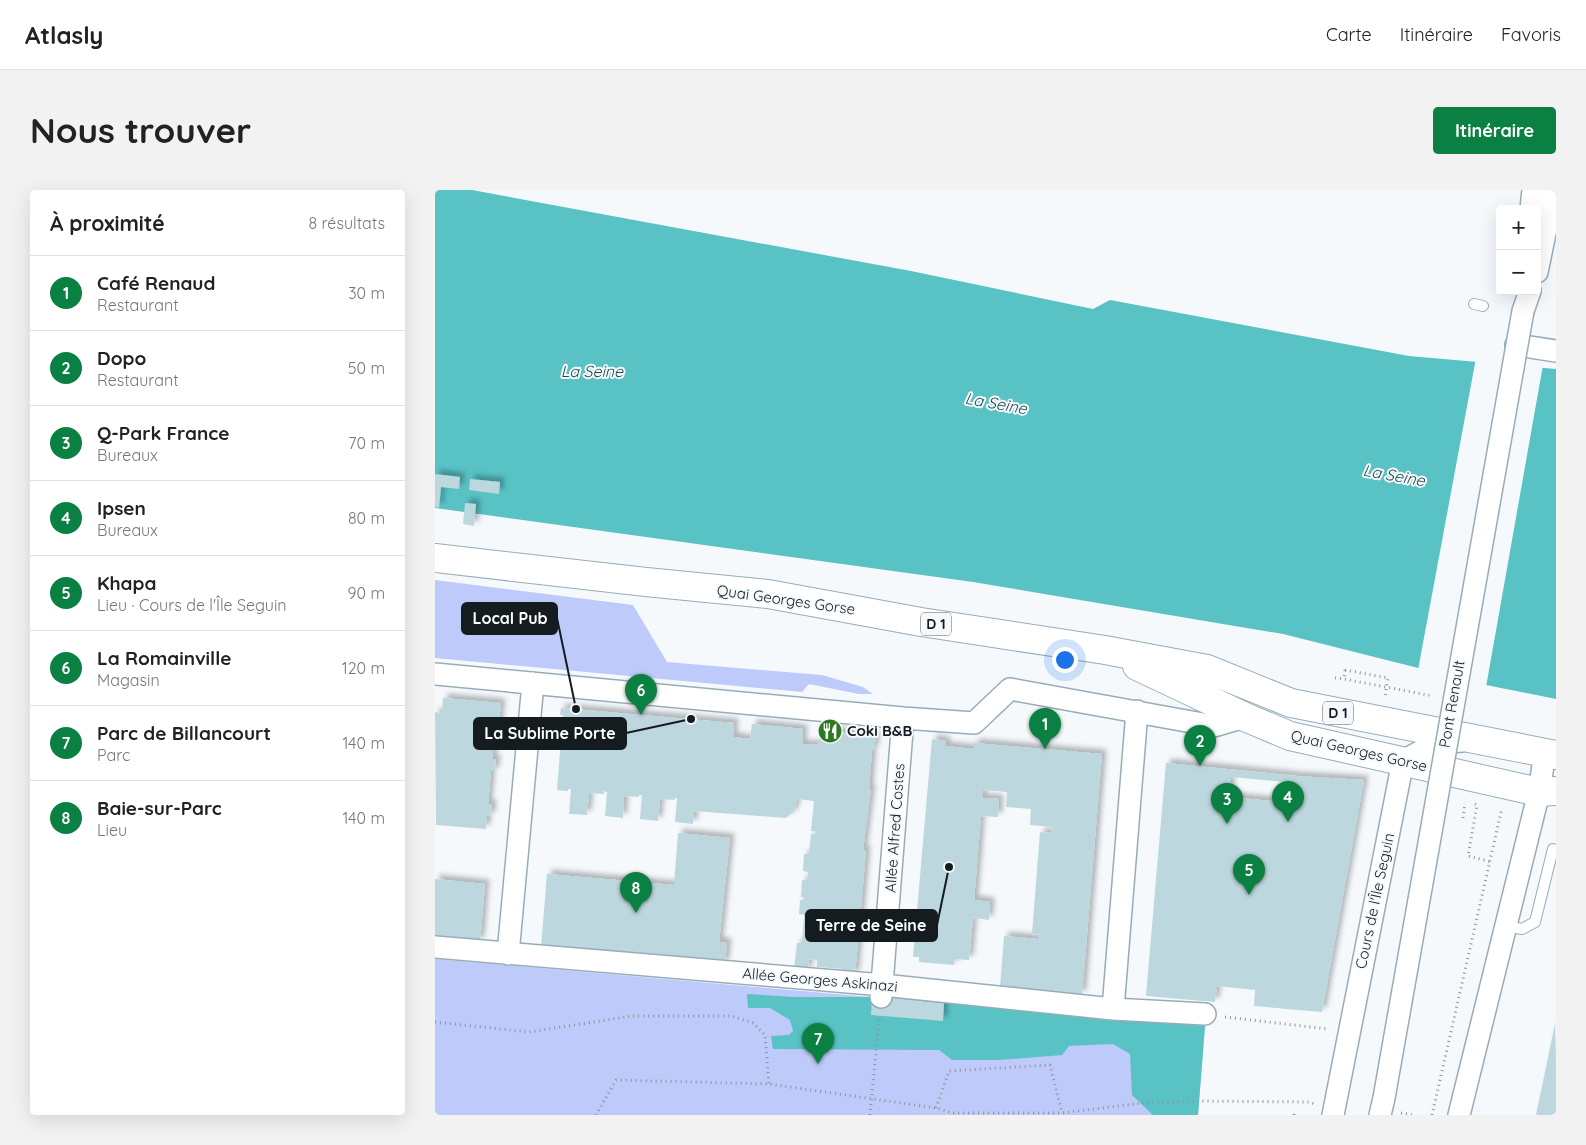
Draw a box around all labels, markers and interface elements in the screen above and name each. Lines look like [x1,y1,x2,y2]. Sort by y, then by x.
text: Atlasly [25,20,103,50]
text: Carte [1326,23,1372,46]
text: Itinéraire [1400,23,1473,46]
text: Favoris [1501,23,1561,46]
button: Itinéraire [1433,107,1556,154]
text: Nous trouver [30,108,251,152]
map controls [1496,205,1541,295]
button: + [1496,205,1541,250]
text: À proximité [50,210,165,236]
text: 8 résultats [309,213,385,233]
button: − [1496,250,1541,295]
text: Café Renaud [97,271,215,295]
text: 1 [63,283,69,303]
text: 30 m [348,283,385,303]
text: Restaurant [97,295,179,315]
text: Dopo [97,346,146,370]
text: 2 [61,358,71,378]
text: 50 m [348,358,385,378]
water label: La Seine [561,361,624,381]
text: Restaurant [97,370,179,390]
water label: La Seine [964,388,1029,418]
text: Q-Park France [97,421,229,445]
text: 3 [62,433,70,453]
text: 70 m [348,433,385,453]
text: Bureaux [97,445,158,465]
water label: La Seine [1362,460,1427,490]
text: Ipsen [97,496,146,520]
text: 4 [61,508,71,528]
text: 80 m [348,508,385,528]
text: Bureaux [97,520,158,540]
text: Khapa [97,571,156,595]
street label: Quai Georges Gorse [716,580,856,619]
text: 5 [61,583,71,603]
text: 90 m [348,583,385,603]
text: Lieu · Cours de l'Île Seguin [97,595,287,615]
callout: Local Pub [462,603,557,634]
text: Local Pub [472,608,548,628]
road number: D 1 [921,612,951,636]
text: La Romainville [97,646,231,670]
your location [1052,647,1078,673]
text: 6 [62,658,70,678]
text: 120 m [342,658,385,678]
street label: Pont Renault [1434,659,1469,749]
text: Magasin [97,670,160,690]
pin: 6 [625,674,657,715]
road number: D 1 [1323,702,1353,724]
pin: 1 [1029,708,1061,749]
callout: La Sublime Porte [474,718,626,749]
restaurant icon: Coki B&B [817,718,843,744]
text: Parc de Billancourt [97,721,271,745]
place label: Coki B&B [847,721,913,740]
text: La Sublime Porte [484,723,616,743]
pin: 2 [1184,725,1216,766]
street label: Quai Georges Gorse [1289,726,1429,775]
text: 7 [62,733,70,753]
text: 140 m [342,733,385,753]
text: Parc [97,745,130,765]
street label: Allée Alfred Costes [881,763,908,893]
pin: 4 [1272,781,1304,822]
pin: 3 [1211,783,1243,824]
text: Baie-sur-Parc [97,796,222,820]
text: 8 [62,808,70,828]
text: 140 m [342,808,385,828]
text: Lieu [97,820,127,840]
street label: Cours de l'Île Seguin [1351,831,1398,971]
pin: 5 [1233,854,1265,895]
pin: 8 [620,872,652,913]
callout: Terre de Seine [806,910,937,941]
text: Terre de Seine [816,915,926,935]
street label: Allée Georges Askinazi [742,963,898,996]
pin: 7 [802,1023,834,1064]

